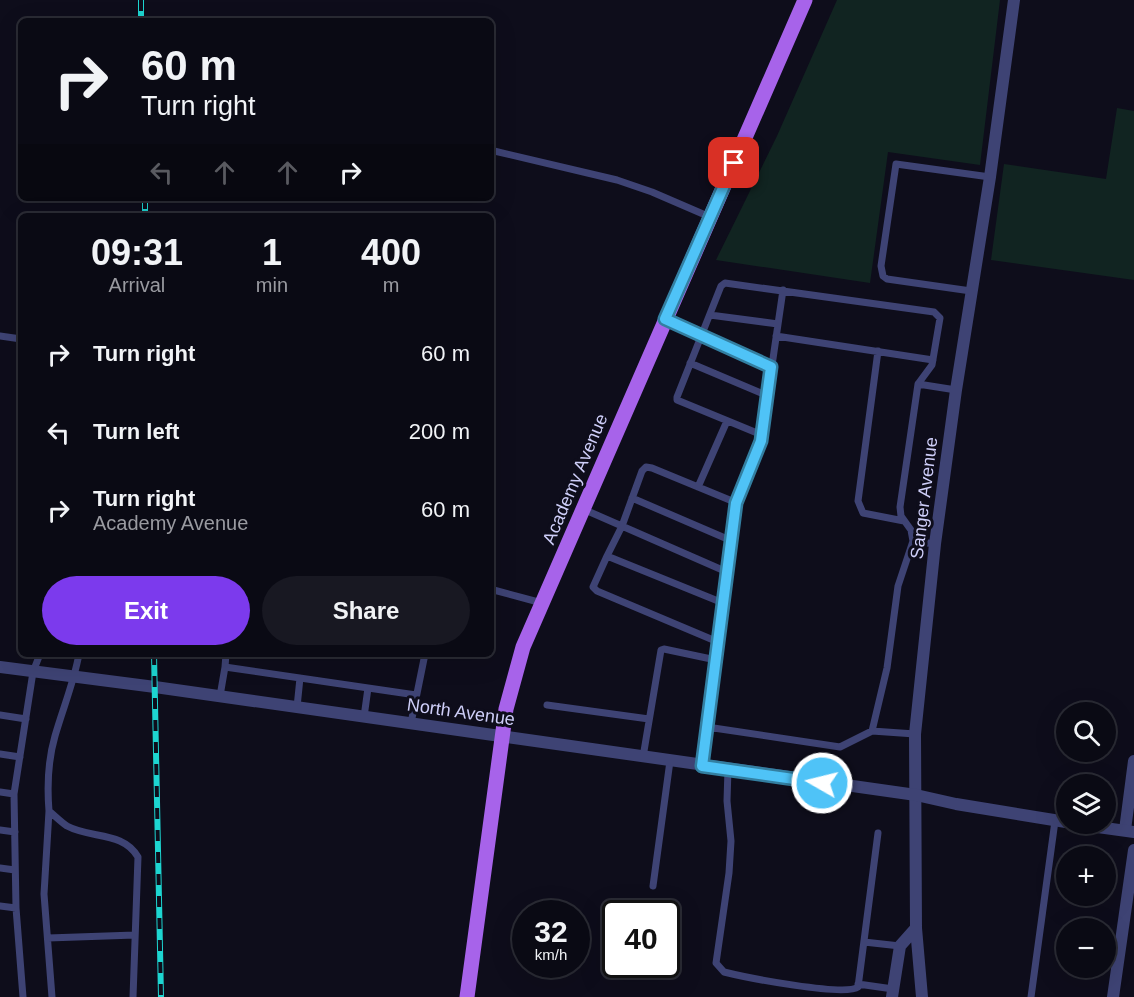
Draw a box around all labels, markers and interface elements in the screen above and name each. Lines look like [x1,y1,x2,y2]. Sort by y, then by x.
icon: right [42,42,120,120]
text: 60 m [141,42,237,89]
text: Turn right [141,91,256,121]
pin [708,137,759,188]
icon: arrive [717,146,750,179]
icon: left [145,156,178,189]
icon: ahead [208,156,241,189]
icon: ahead [271,156,304,189]
icon: right [334,156,367,189]
text: 09:31 [91,232,183,273]
text: 1 [262,232,282,273]
text: 400 [361,232,421,273]
text: Arrival [109,274,165,296]
text: min [256,274,288,296]
text: m [383,274,399,296]
icon: right [42,338,75,371]
text: Turn right [93,341,195,366]
text: 60 m [421,341,470,366]
street label: Academy Avenue [538,411,612,547]
icon: left [42,416,75,449]
text: Turn left [93,419,179,444]
text: 200 m [409,419,470,444]
street label: Sanger Avenue [907,436,941,560]
text: Turn right [93,486,195,511]
icon: right [42,494,75,527]
text: 60 m [421,497,470,522]
text: Academy Avenue [93,512,248,534]
button: Exit [42,576,250,645]
button: Share [262,576,470,645]
street label: North Avenue [406,695,516,729]
map controls [1056,702,1116,978]
button: search [1056,702,1116,762]
position arrow [790,751,854,815]
button: layers [1056,774,1116,834]
button: + [1056,846,1116,906]
speed limit sign: 40 [602,900,680,978]
text: 32 [534,915,568,948]
button: − [1056,918,1116,978]
text: km/h [535,946,567,963]

